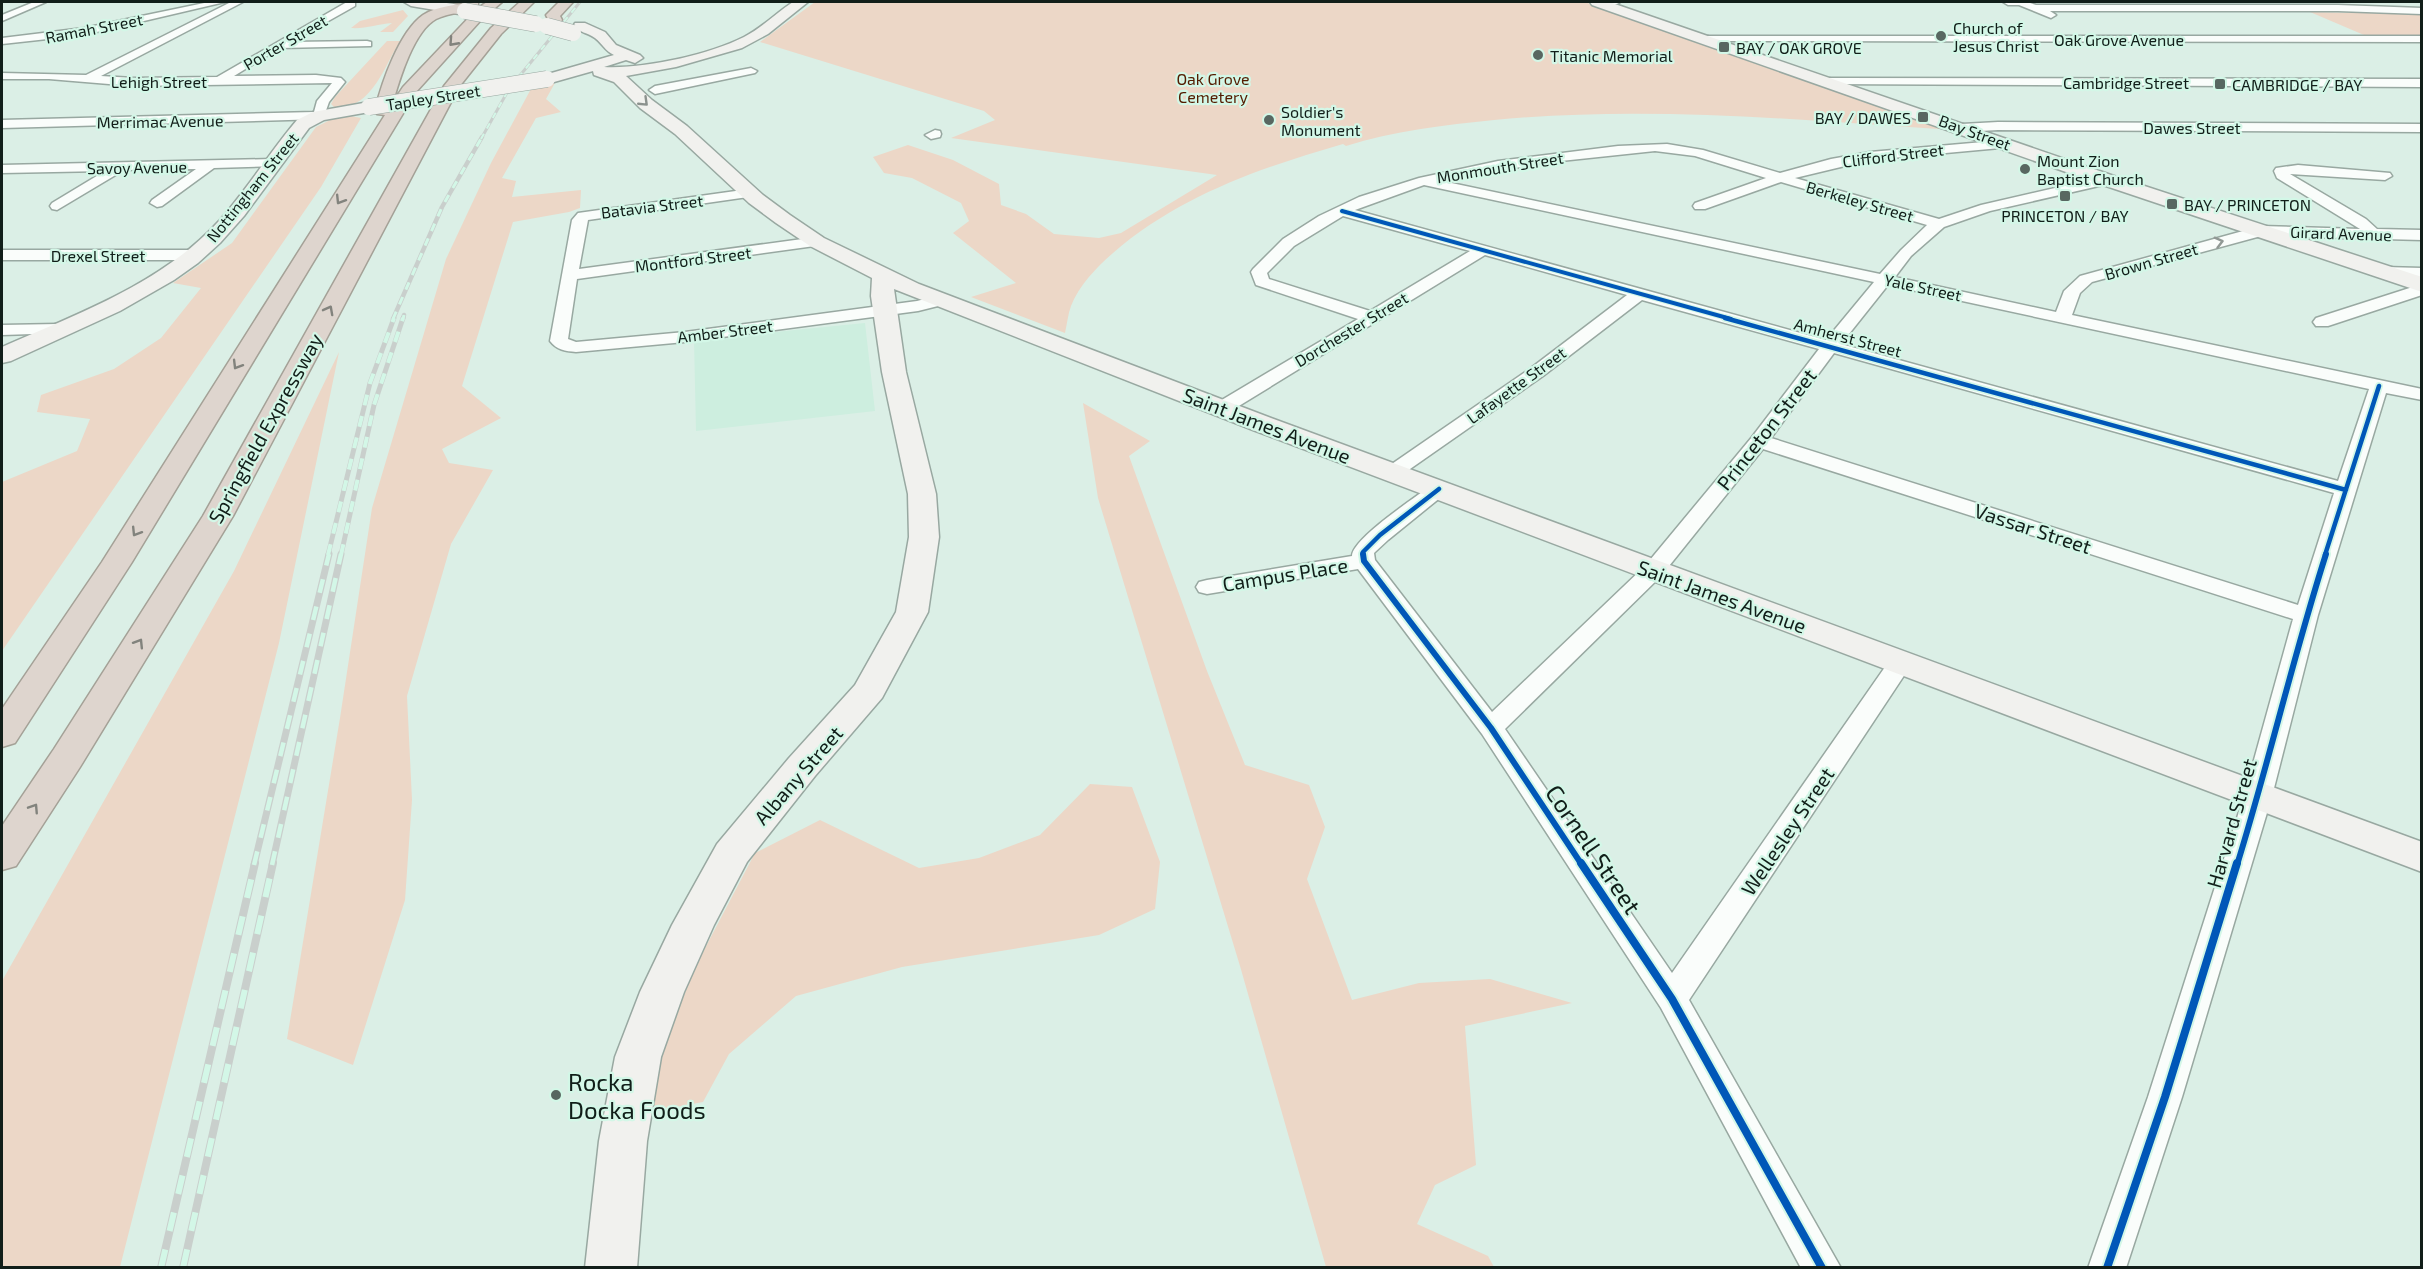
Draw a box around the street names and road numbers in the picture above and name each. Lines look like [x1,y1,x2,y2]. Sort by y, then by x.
street label: Ramah Street [44,9,144,47]
street label: Porter Street [240,10,330,74]
street label: Oak Grove Avenue [2054,30,2184,49]
street label: Lehigh Street [111,72,207,91]
street label: Cambridge Street [2063,73,2189,92]
street label: Tapley Street [384,80,482,114]
street label: Merrimac Avenue [96,110,224,132]
street label: Bay Street [1937,110,2013,154]
street label: Dawes Street [2143,118,2241,137]
street label: Nottingham Street [202,129,302,245]
street label: Clifford Street [1841,139,1945,171]
street label: Monmouth Street [1435,148,1565,186]
street label: Savoy Avenue [87,157,187,177]
street label: Berkeley Street [1804,177,1916,225]
street label: Batavia Street [600,190,704,222]
street label: Girard Avenue [2290,222,2392,244]
street label: Brown Street [2102,239,2200,283]
street label: Montford Street [634,242,752,276]
street label: Drexel Street [51,246,145,265]
street label: Yale Street [1883,270,1963,304]
street label: Dorchester Street [1291,288,1411,370]
street label: Amherst Street [1792,314,1904,360]
street label: Amber Street [676,316,774,346]
street label: Springfield Expressway [203,328,327,527]
street label: Lafayette Street [1463,343,1569,427]
street label: Princeton Street [1711,363,1821,494]
street label: Saint James Avenue [1180,382,1354,468]
street label: Vassar Street [1971,498,2095,558]
street label: Campus Place [1221,552,1349,596]
street label: Saint James Avenue [1634,554,1810,638]
street label: Albany Street [749,721,848,829]
street label: Harvard Street [2201,755,2261,890]
street label: Wellesley Street [1735,762,1839,899]
street label: Cornell Street [1540,779,1648,919]

